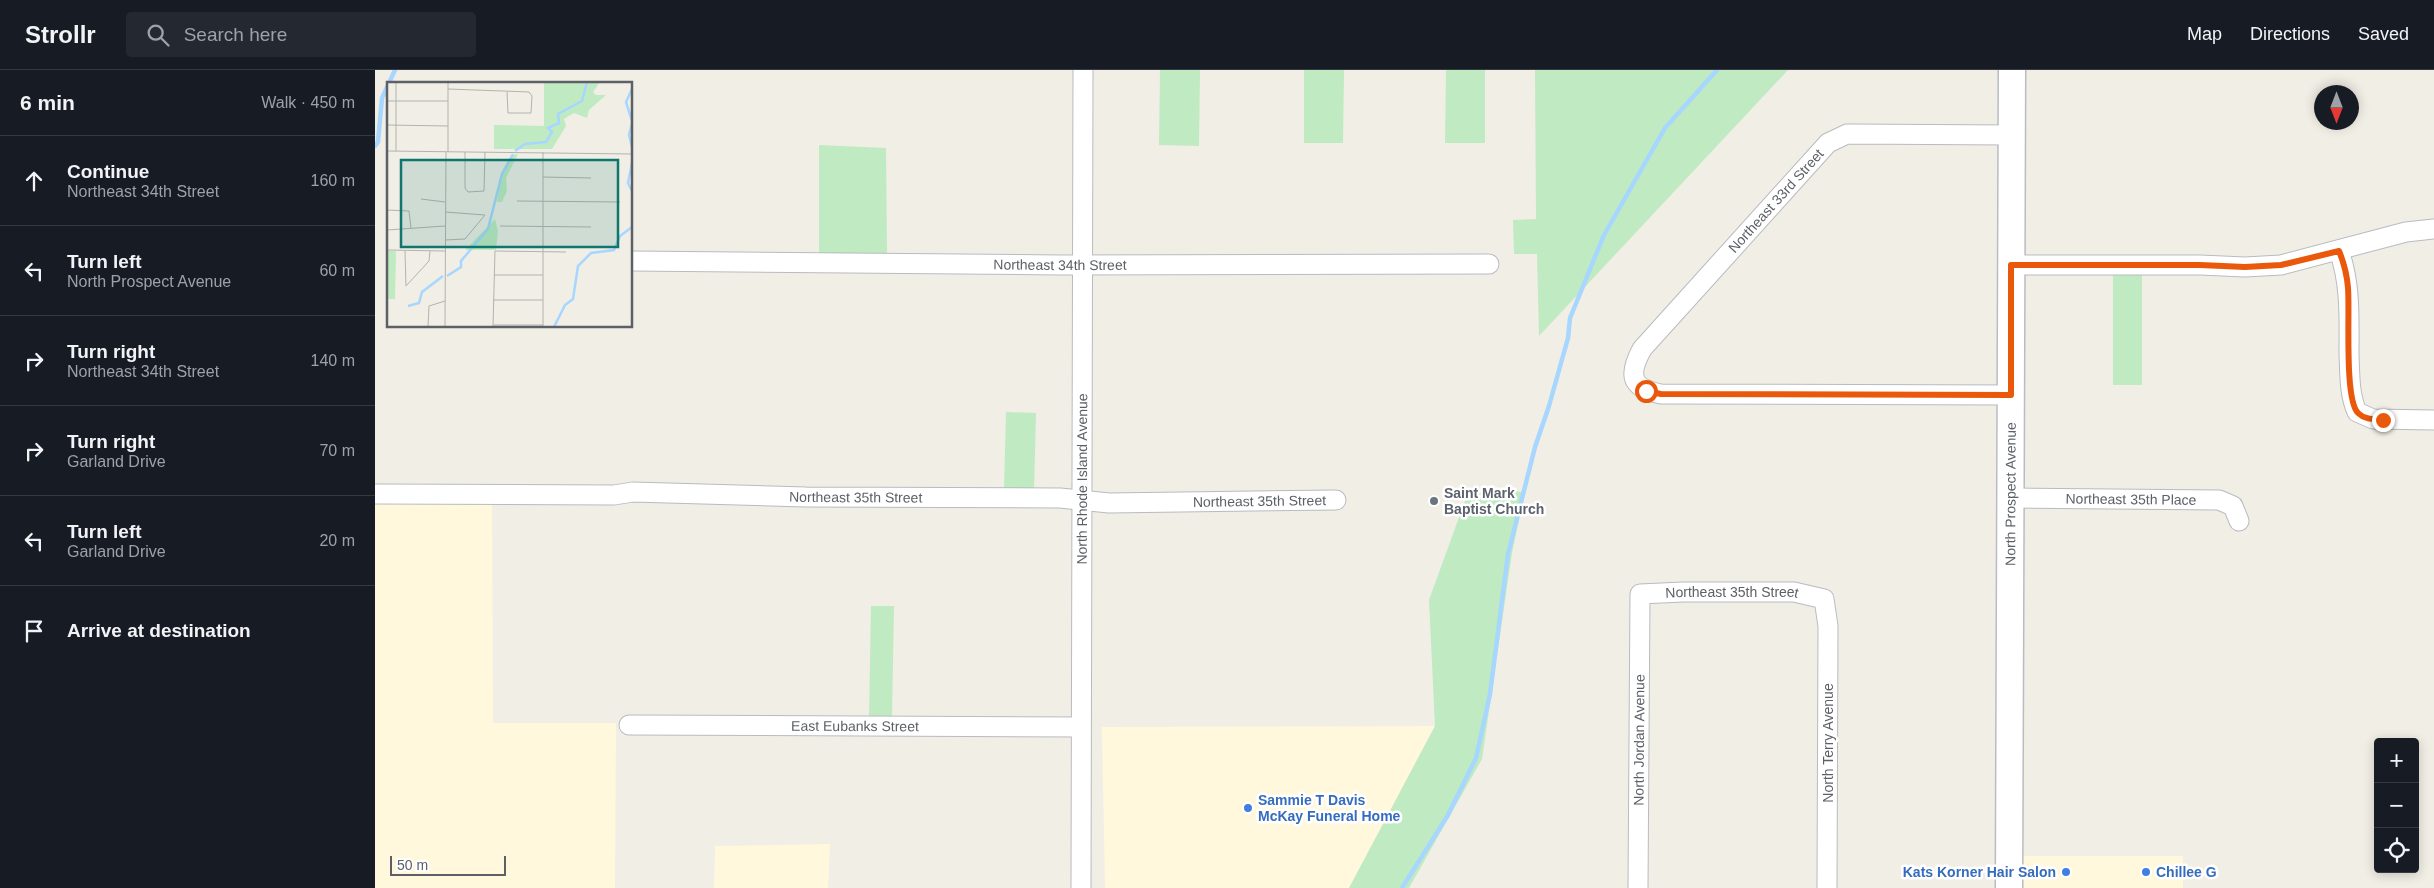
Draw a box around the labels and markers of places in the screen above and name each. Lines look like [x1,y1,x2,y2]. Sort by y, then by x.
place label: Saint Mark Baptist Church [1444,485,1544,517]
marker: Saint Mark Baptist Church [1428,495,1440,507]
place label: Sammie T Davis McKay Funeral Home [1258,792,1401,824]
marker: Sammie T Davis McKay Funeral Home [1242,802,1254,814]
place label: Kats Korner Hair Salon [1903,864,2056,880]
place label: Chillee G [2156,864,2217,880]
marker: Kats Korner Hair Salon [2060,866,2072,878]
marker: Chillee G [2140,866,2152,878]

